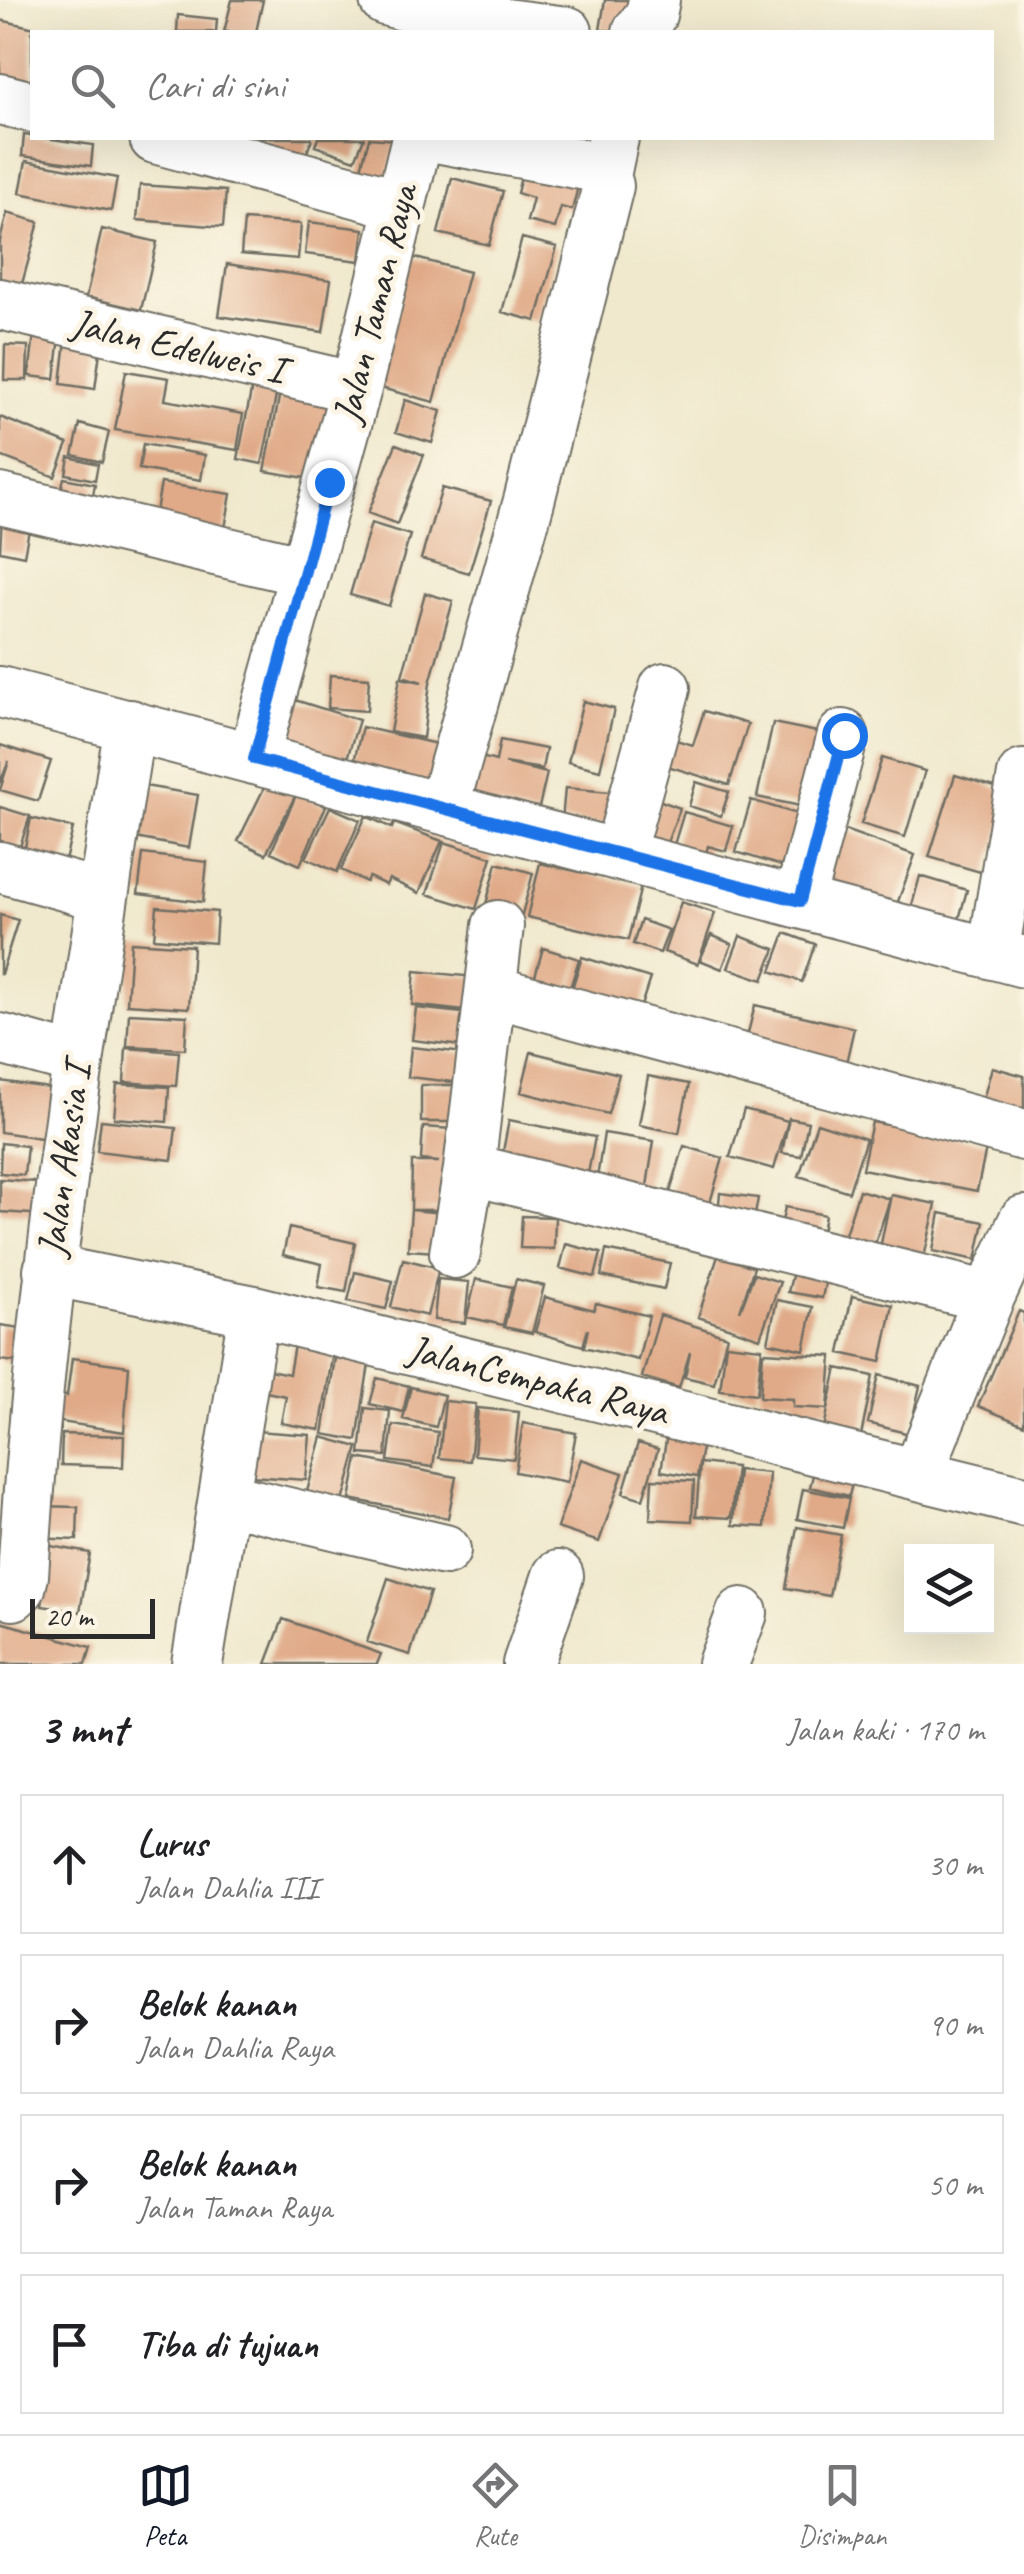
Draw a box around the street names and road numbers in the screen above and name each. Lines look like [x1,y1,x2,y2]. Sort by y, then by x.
street label: Jalan Taman Raya [321,176,430,430]
street label: Jalan Edelweis I [65,297,298,397]
street label: Jalan Akasia I [25,1052,103,1261]
street label: JalanCempaka Raya [401,1323,676,1437]

